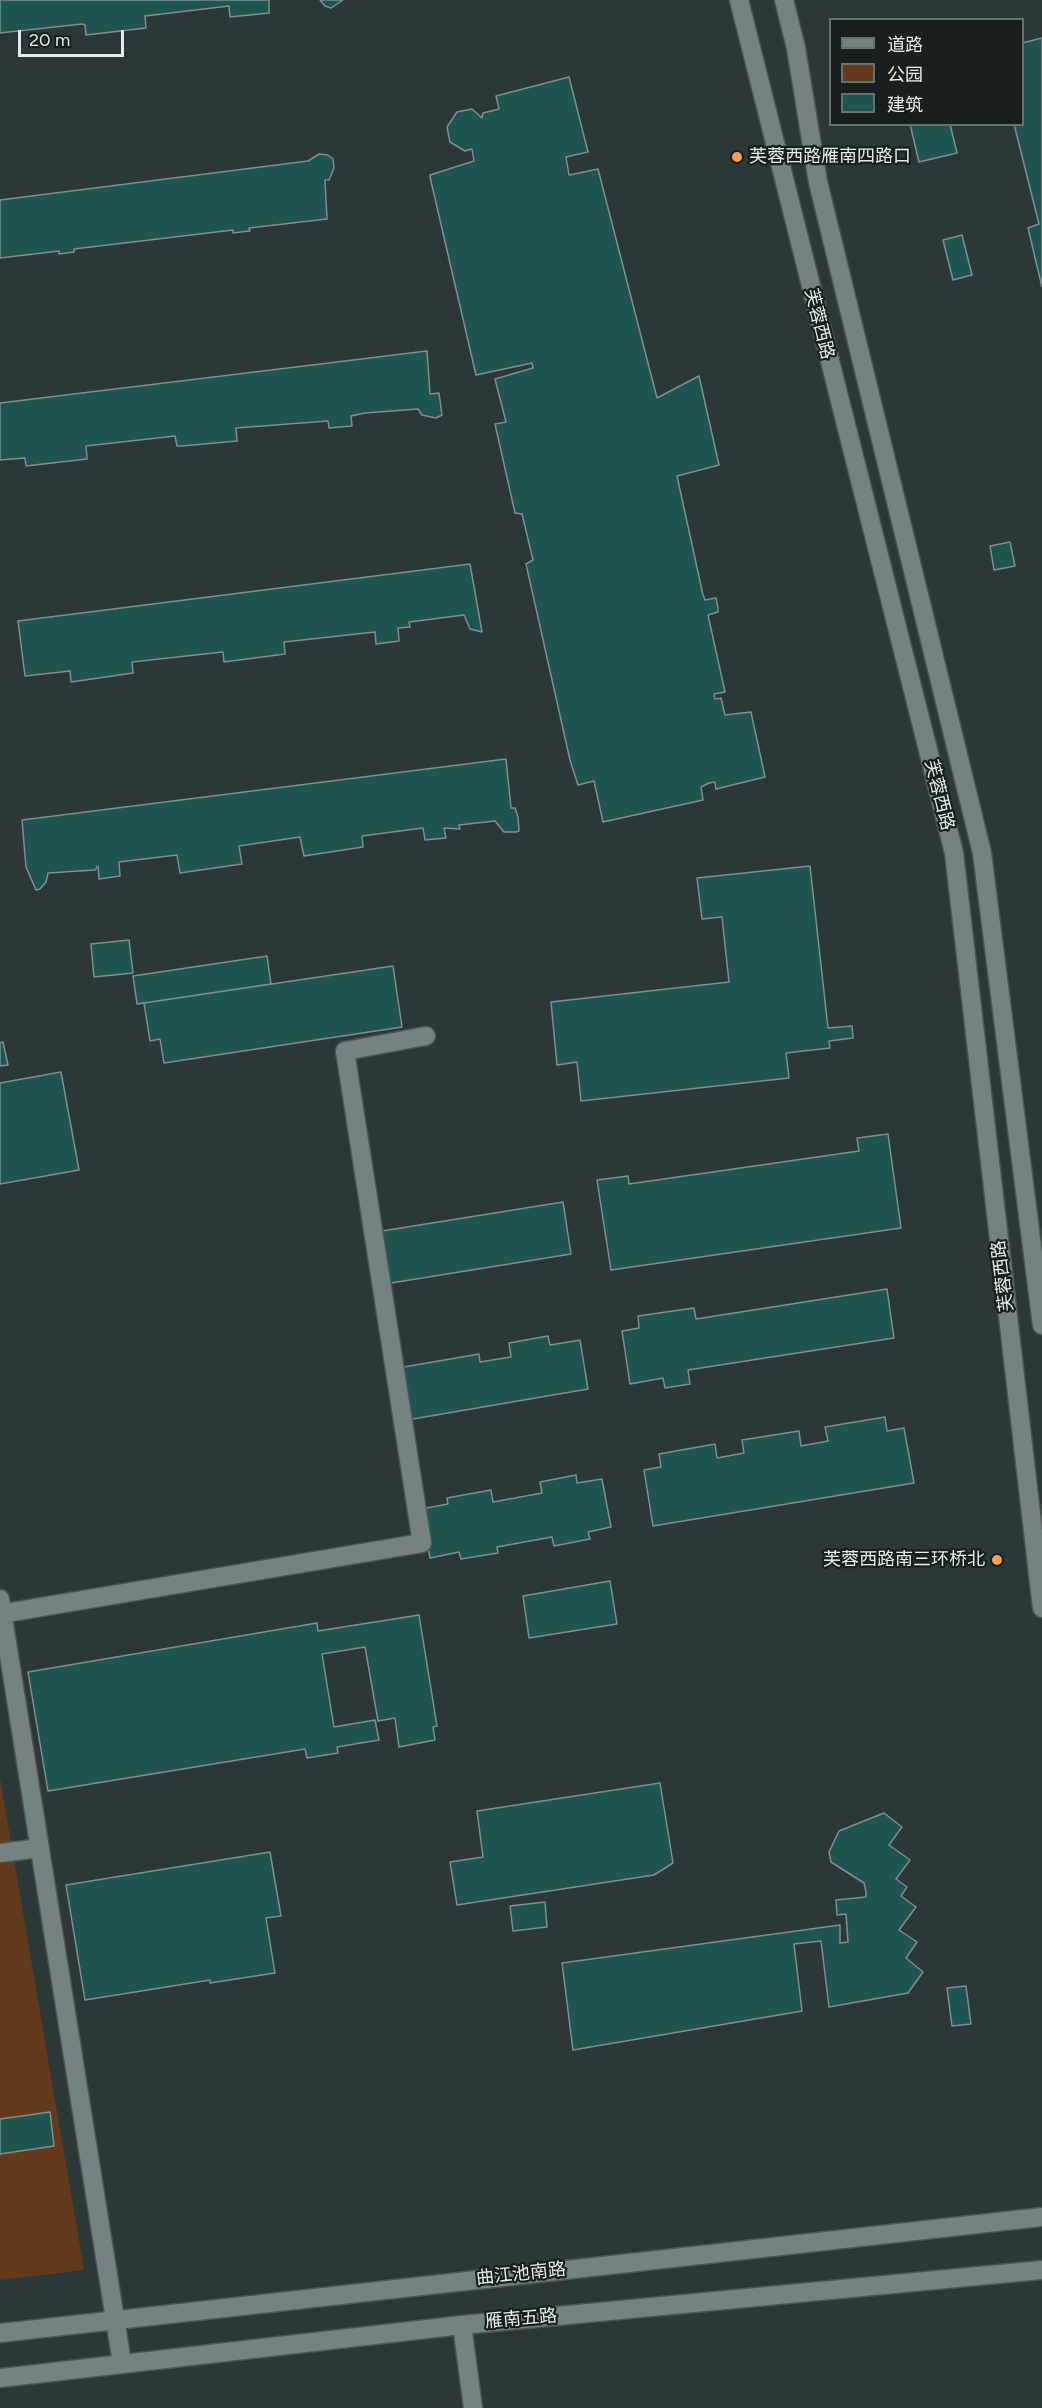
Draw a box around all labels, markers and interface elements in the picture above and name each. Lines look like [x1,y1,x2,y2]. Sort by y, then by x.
scale bar [21,18,128,56]
legend [829,18,1024,126]
text: 20 m [29,29,70,51]
text: 道路 [887,34,923,56]
text: 公园 [887,64,923,86]
text: 建筑 [887,94,923,116]
place label: 芙蓉西路雁南四路口 [749,146,911,168]
marker: 芙蓉西路雁南四路口 [730,150,744,164]
street label: 芙蓉西路 [800,286,838,362]
street label: 芙蓉西路 [920,757,958,833]
street label: 芙蓉西路 [988,1239,1018,1313]
place label: 芙蓉西路南三环桥北 [823,1549,985,1571]
marker: 芙蓉西路南三环桥北 [990,1553,1004,1567]
street label: 曲江池南路 [475,2259,567,2289]
street label: 雁南五路 [484,2305,558,2333]

